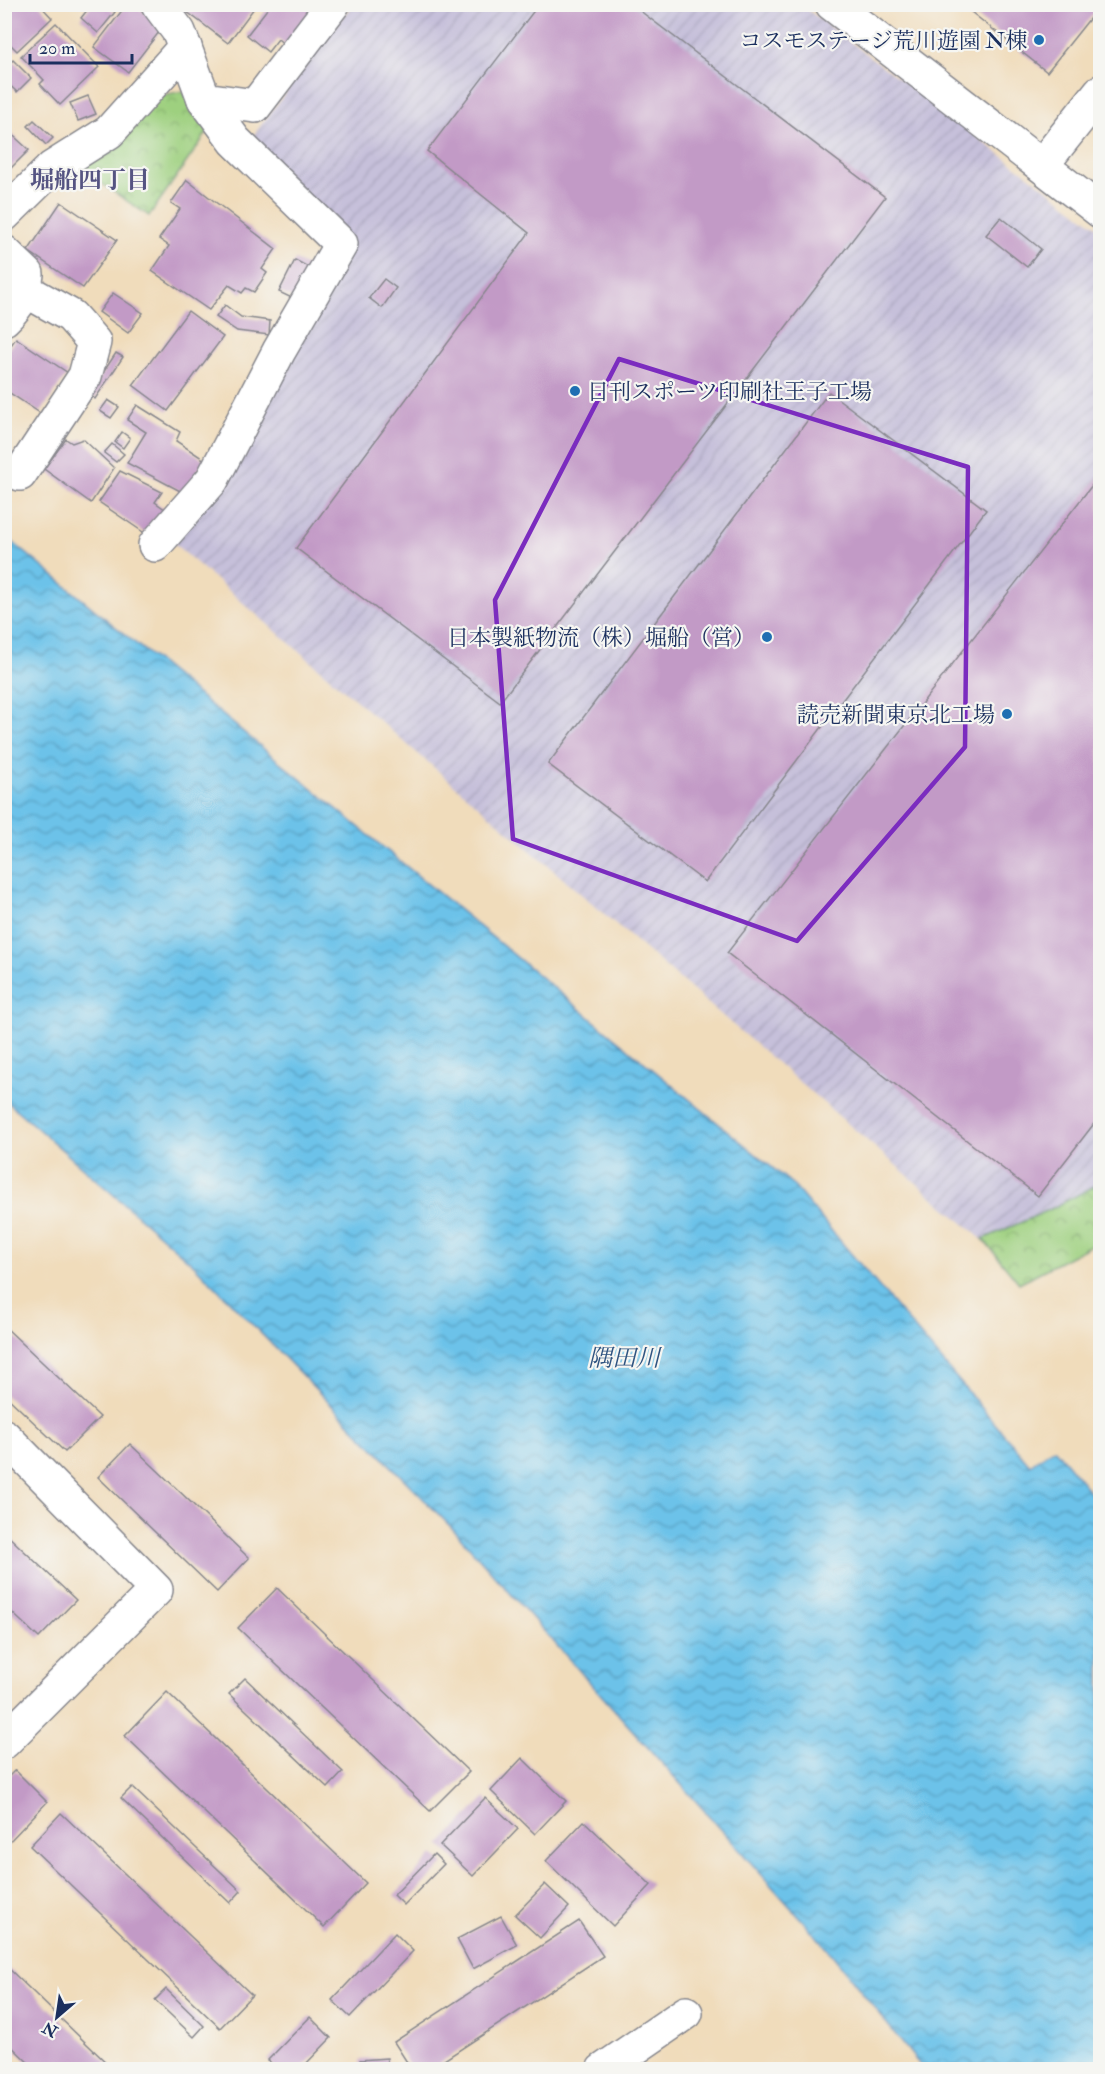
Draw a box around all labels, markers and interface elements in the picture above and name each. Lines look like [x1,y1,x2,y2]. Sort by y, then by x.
scale bar [30,27,132,65]
place label: コスモステージ荒川遊園 N棟 [740,27,1027,55]
marker: コスモステージ荒川遊園 N棟 [1032,33,1046,47]
text: 20 m [39,37,75,60]
district label: 堀船四丁目 [30,165,150,196]
place label: 日刊スポーツ印刷社王子工場 [587,378,872,406]
marker: 日刊スポーツ印刷社王子工場 [568,384,582,398]
place label: 日本製紙物流（株）堀船（営） [447,624,755,652]
marker: 日本製紙物流（株）堀船（営） [760,630,774,644]
place label: 読売新聞東京北工場 [797,701,995,729]
marker: 読売新聞東京北工場 [1000,707,1014,721]
water label: 隅田川 [588,1343,663,1374]
north arrow [27,1987,87,2047]
text: N [39,2017,62,2042]

